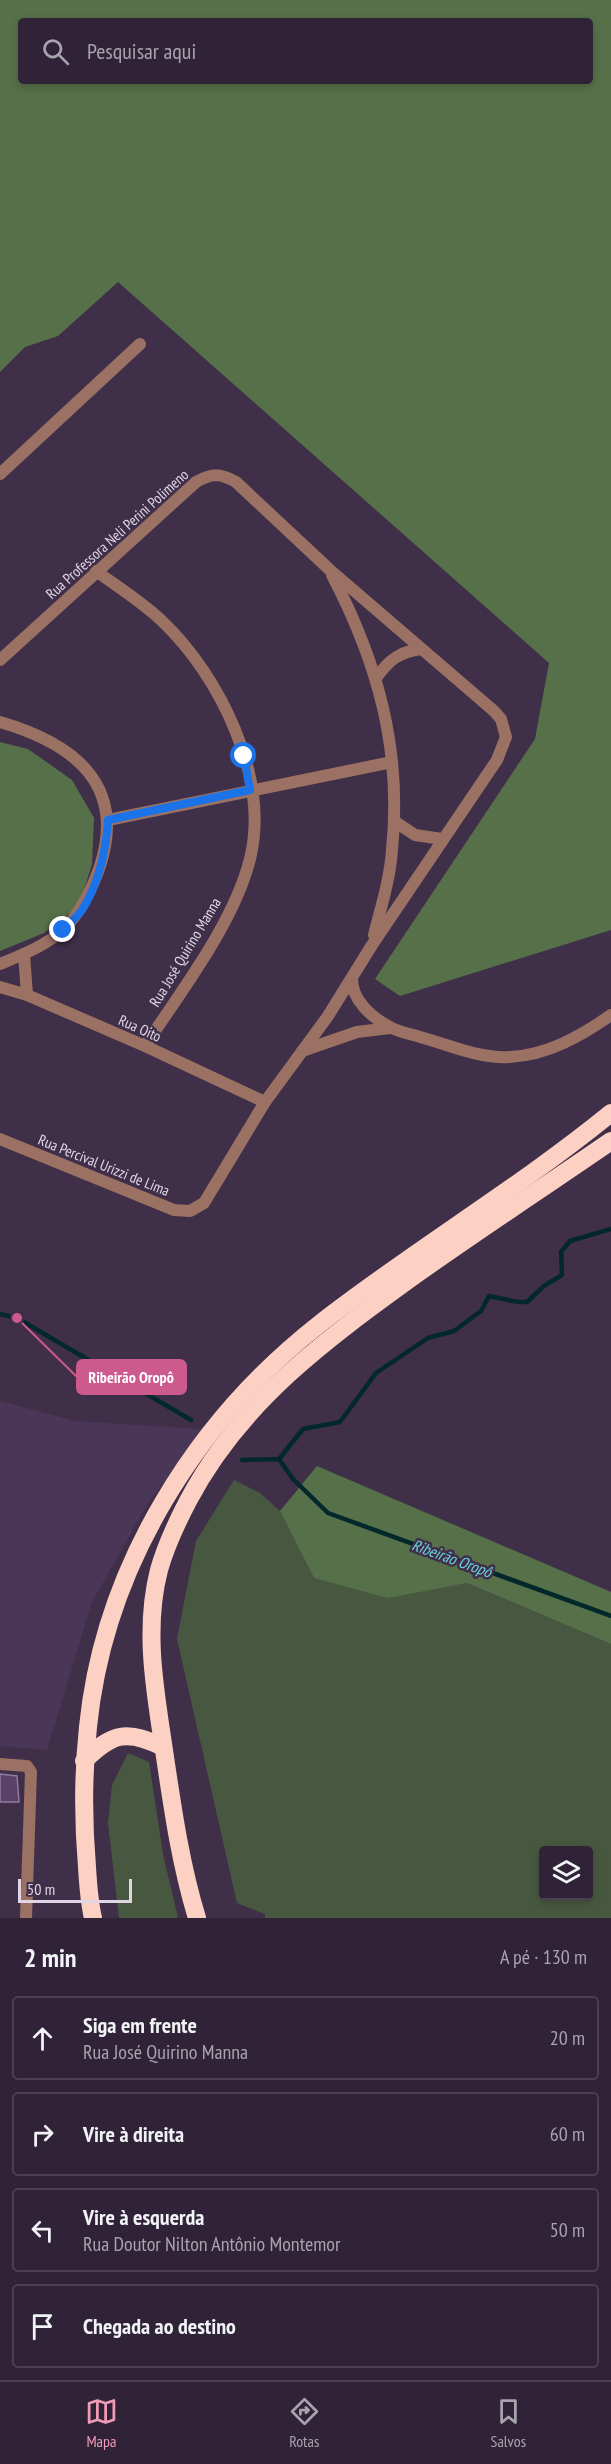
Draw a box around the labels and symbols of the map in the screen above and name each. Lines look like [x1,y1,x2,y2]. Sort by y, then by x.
street label: Rua Professora Neli Perini Polimeno [42,465,192,603]
route start [230,742,256,768]
street label: Rua José Quirino Manna [145,894,225,1010]
route end [49,916,75,942]
street label: Rua Oito [116,1010,164,1046]
street label: Rua Percival Urizzi de Lima [35,1130,173,1200]
callout: Ribeirão Oropô [77,1360,186,1394]
text: Ribeirão Oropô [88,1367,174,1387]
water label: Ribeirão Oropô [409,1534,496,1582]
scale bar [18,1876,132,1904]

